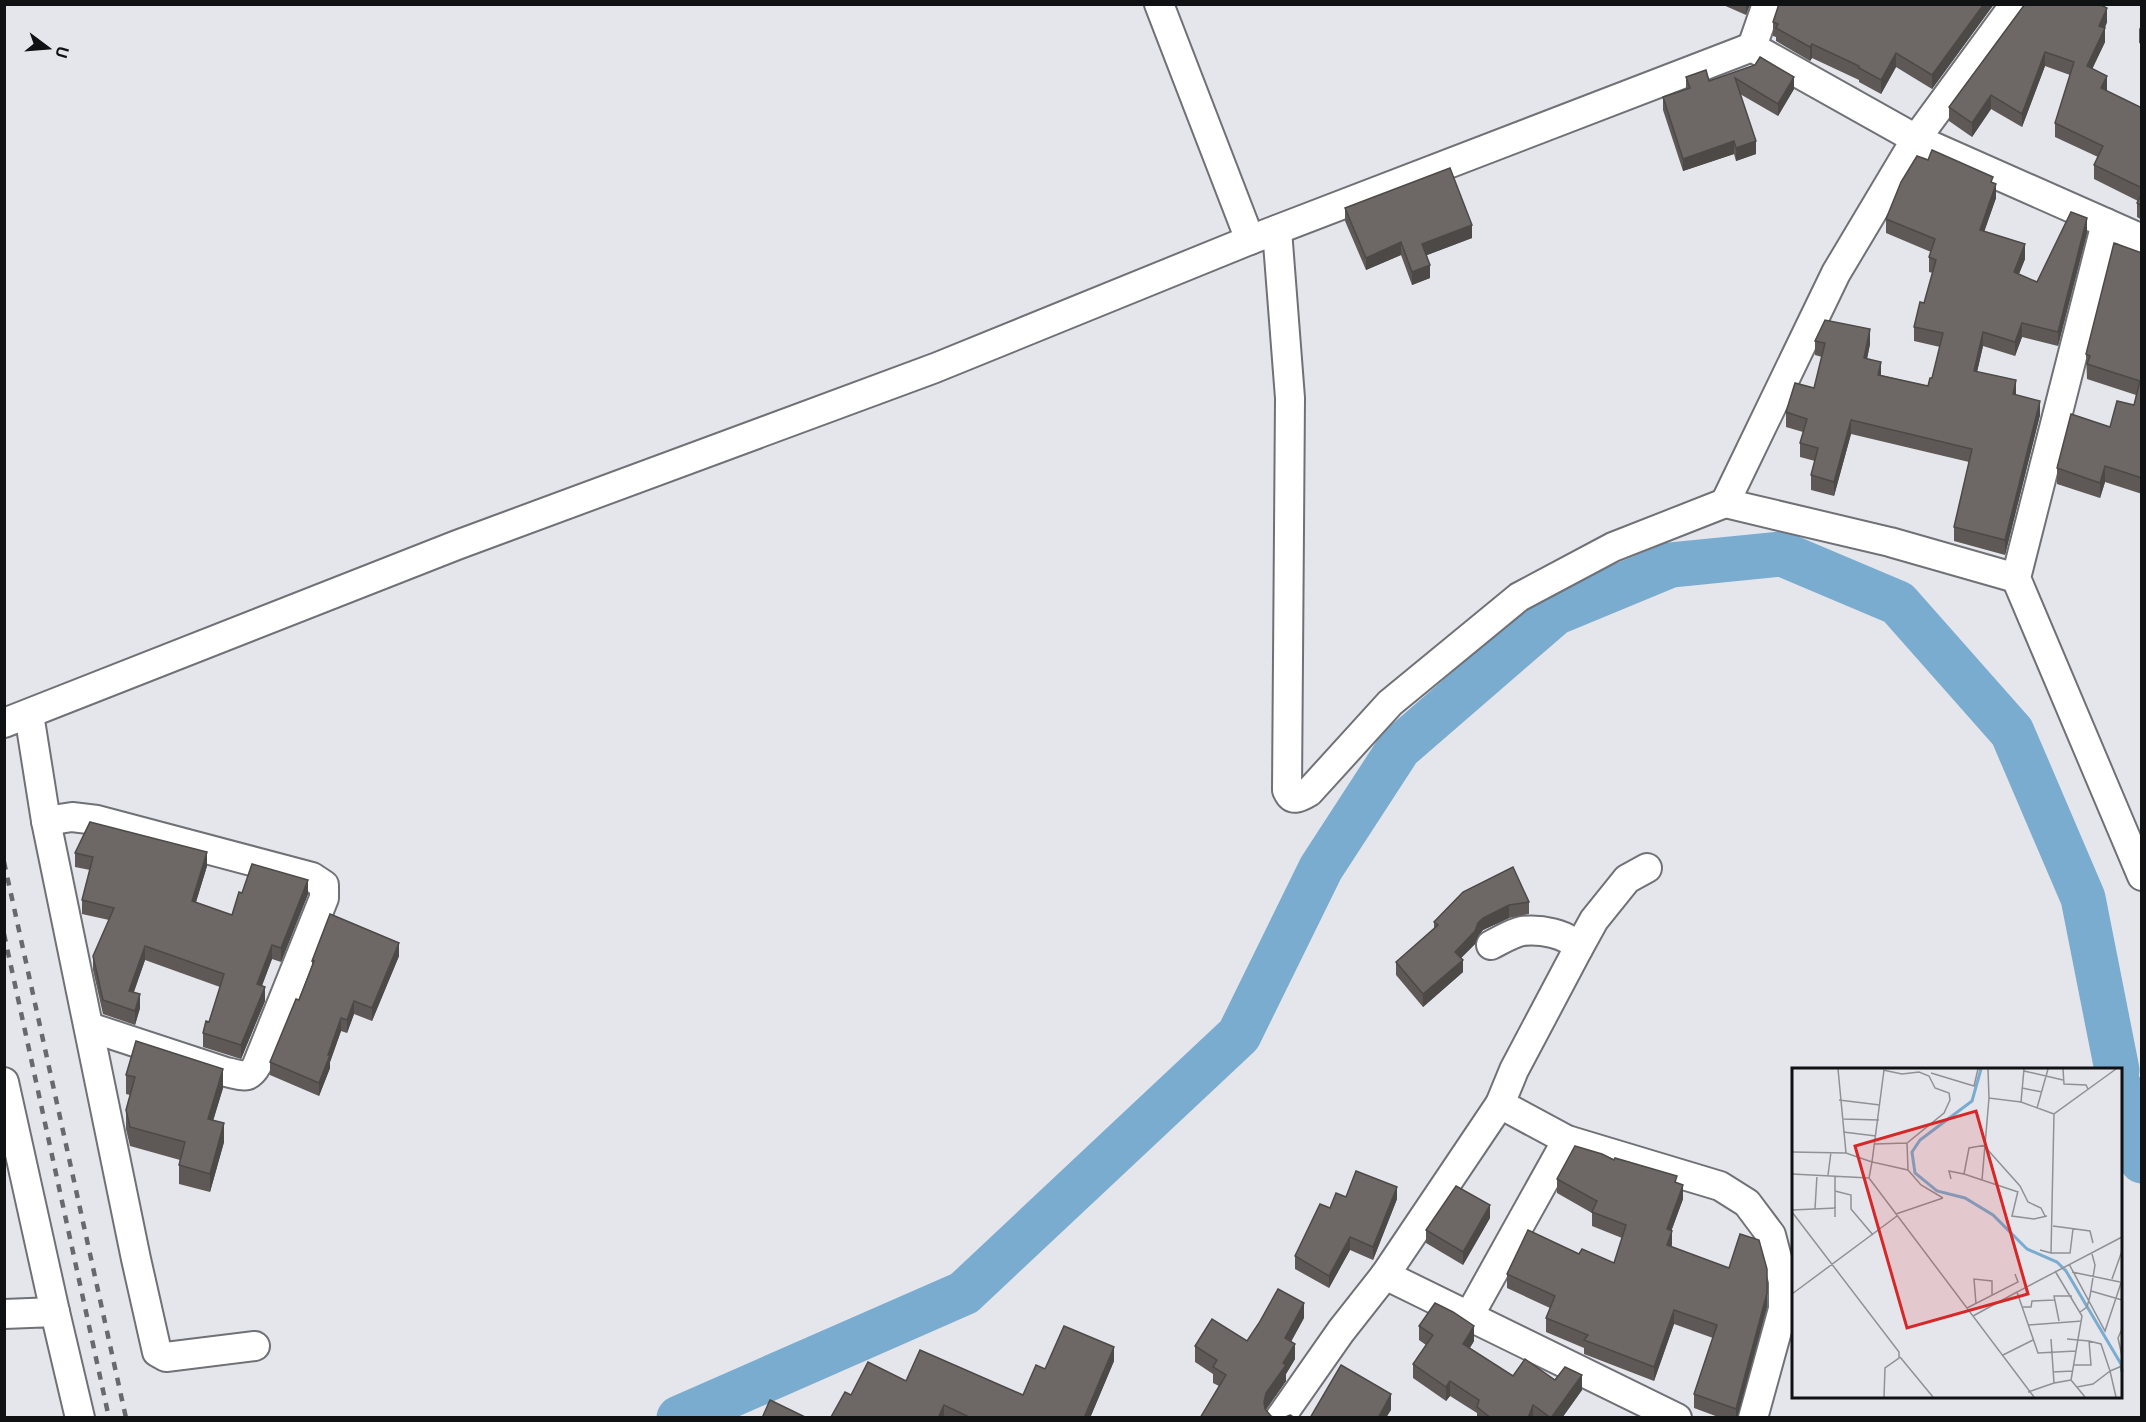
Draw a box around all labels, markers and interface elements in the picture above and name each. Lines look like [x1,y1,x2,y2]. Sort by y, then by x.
north arrow [18,18,78,78]
text: U [51,44,73,60]
inset map [1792,1068,2122,1398]

